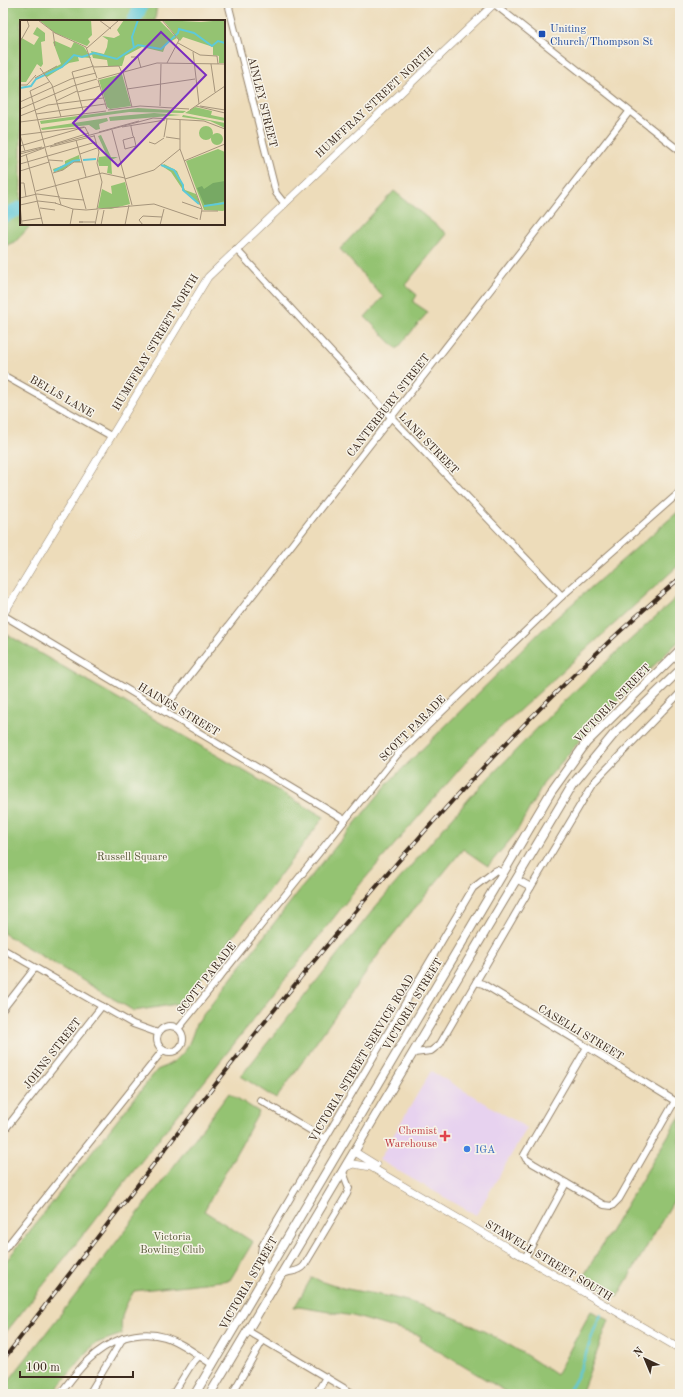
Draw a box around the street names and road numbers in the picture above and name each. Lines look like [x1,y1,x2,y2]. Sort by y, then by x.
street label: HUMFFRAY STREET NORTH [314,45,436,161]
street label: AINLEY STREET [245,56,278,149]
street label: HUMFFRAY STREET NORTH [111,273,202,413]
street label: CANTERBURY STREET [346,352,433,459]
street label: BELLS LANE [27,375,95,420]
street label: LANE STREET [396,411,460,477]
street label: VICTORIA STREET [573,662,654,746]
street label: HAINES STREET [136,682,221,739]
street label: SCOTT PARADE [378,694,448,764]
street label: SCOTT PARADE [176,941,239,1017]
street label: VICTORIA STREET [382,957,445,1053]
street label: VICTORIA STREET SERVICE ROAD [308,973,417,1144]
street label: CASELLI STREET [536,1003,625,1063]
street label: JOHNS STREET [22,1016,84,1091]
street label: STAWELL STREET SOUTH [483,1219,614,1304]
street label: VICTORIA STREET [218,1235,280,1332]

